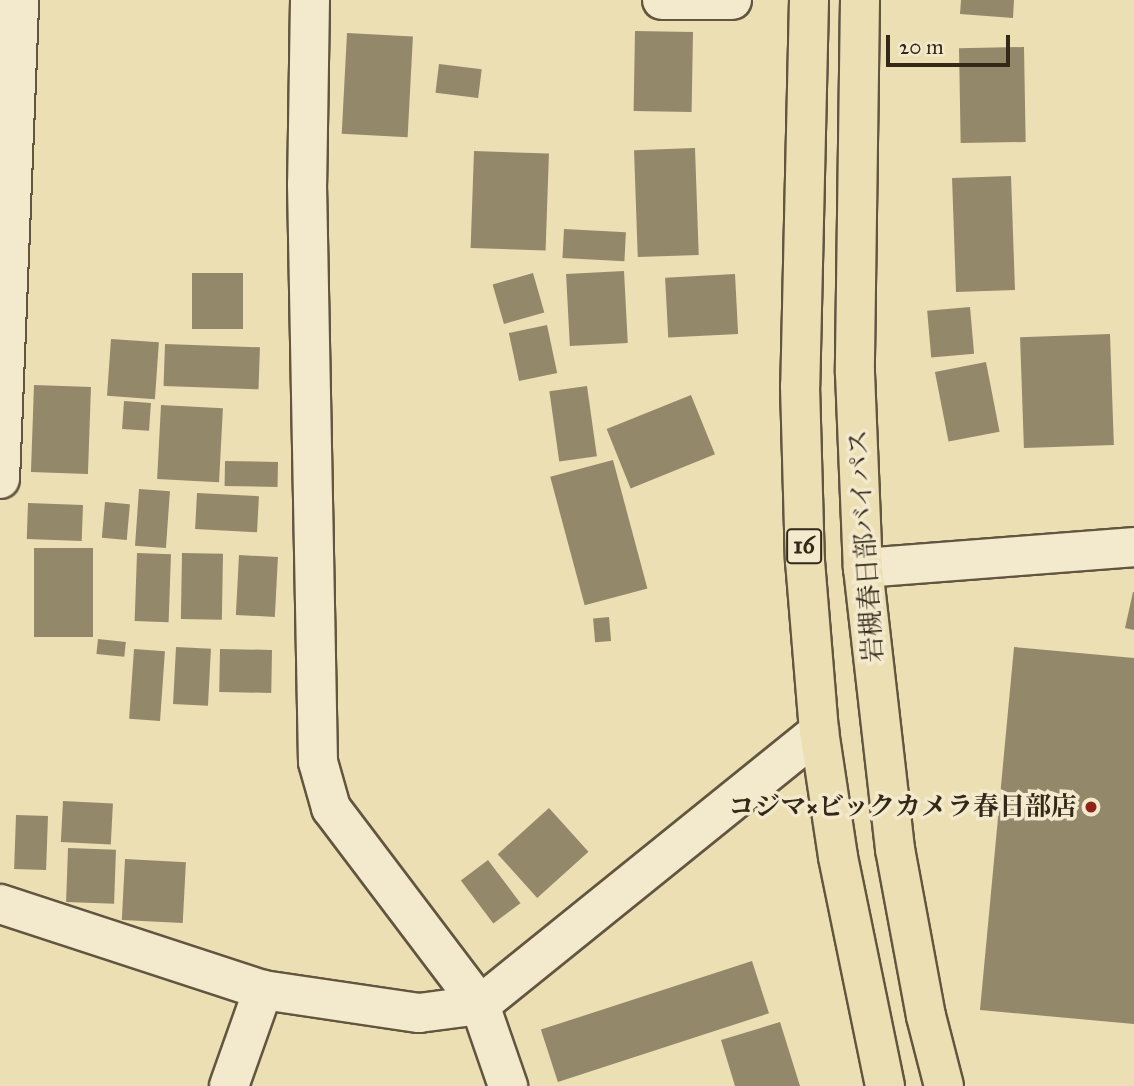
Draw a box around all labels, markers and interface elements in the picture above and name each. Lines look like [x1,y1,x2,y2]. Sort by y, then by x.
scale bar [889,21,1013,65]
text: 20 m [899,34,944,60]
street label: 岩槻春日部バイパス [842,428,890,664]
road number: 16 [785,526,823,566]
place label: コジマ×ビックカメラ春日部店 [727,791,1077,823]
marker: コジマ×ビックカメラ春日部店 [1083,799,1099,815]

